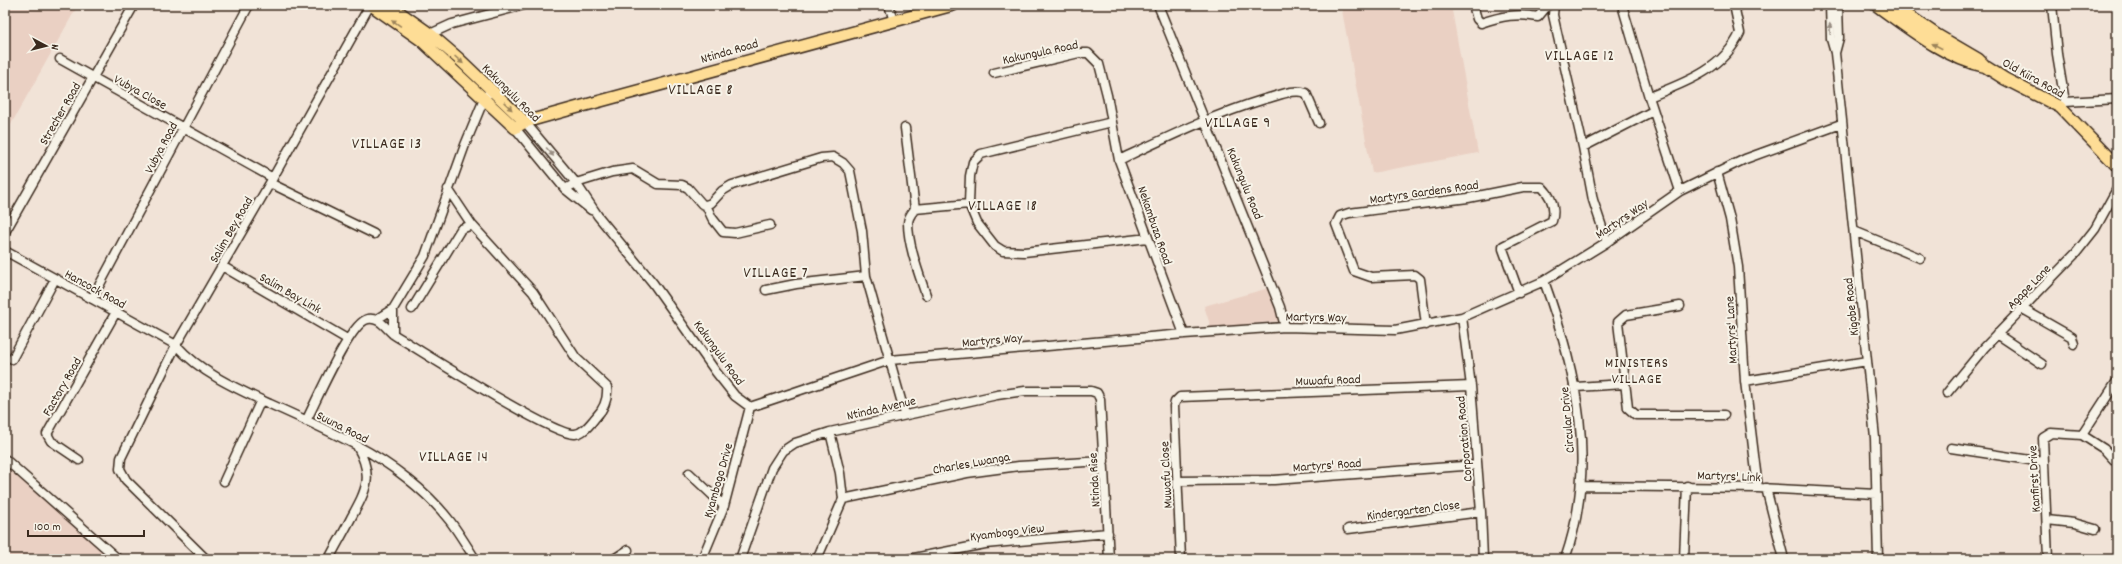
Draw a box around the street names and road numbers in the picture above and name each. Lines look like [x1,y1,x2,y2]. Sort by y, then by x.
street label: Ntinda Road [699,35,761,70]
street label: Kakungula Road [1001,36,1080,71]
street label: Old Kiira Road [1998,54,2067,104]
street label: Kakungulu Road [477,60,544,127]
street label: Vubya Close [110,71,170,116]
street label: Strecher Road [35,79,87,149]
street label: Vubya Road [141,119,184,177]
street label: Kakungulu Road [1221,145,1267,223]
street label: Martyrs Gardens Road [1369,176,1480,211]
street label: Nekambuza Road [1131,184,1176,268]
street label: Salim Bey Road [206,194,259,267]
street label: Martyrs Way [1592,195,1653,245]
street label: Agape Lane [2003,261,2057,315]
street label: Hancock Road [61,265,129,315]
street label: Salim Bay Link [255,269,324,320]
street label: Kigobe Road [1840,277,1865,337]
street label: Martyrs' Lane [1721,295,1744,364]
street label: Martyrs Way [1285,308,1347,329]
street label: Kakungulu Road [688,317,748,390]
street label: Martyrs Way [961,329,1024,354]
street label: Factory Road [39,354,88,420]
street label: Muwafu Road [1295,371,1361,392]
street label: Circular Drive [1556,386,1581,454]
street label: Ntinda Avenue [845,392,918,427]
street label: Corporation Road [1452,395,1479,482]
street label: Suuna Road [312,407,371,449]
street label: Muwafu Close [1156,440,1179,509]
street label: Kyambogo Drive [700,441,739,520]
street label: Kanfirst Drive [2024,445,2047,513]
street label: Charles Lwanga [931,448,1012,481]
street label: Ntinda Rise [1085,452,1106,508]
street label: Martyrs' Road [1292,455,1362,478]
street label: Martyrs' Link [1697,467,1761,488]
street label: Kindergarten Close [1366,496,1461,527]
street label: Kyambogo View [969,519,1046,547]

